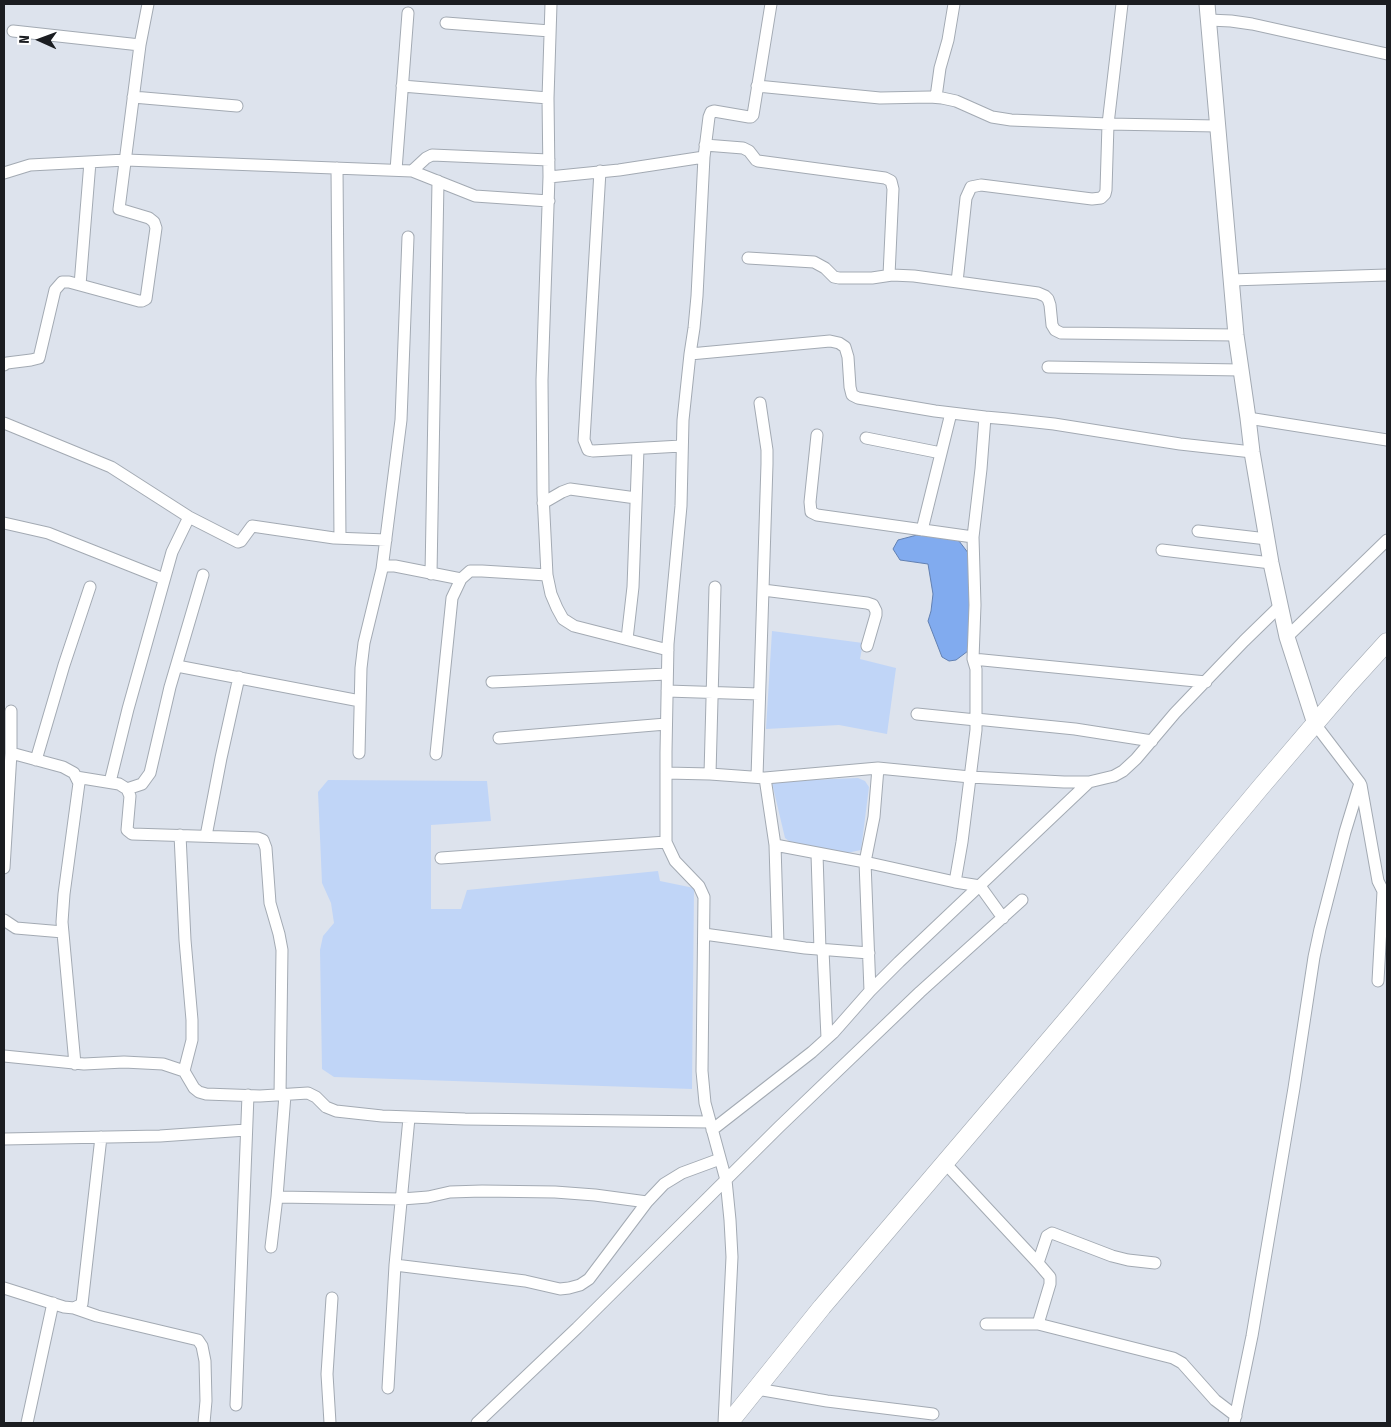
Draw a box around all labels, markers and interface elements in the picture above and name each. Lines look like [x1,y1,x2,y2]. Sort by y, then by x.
north arrow [15,15,65,65]
text: N [16,35,33,44]

